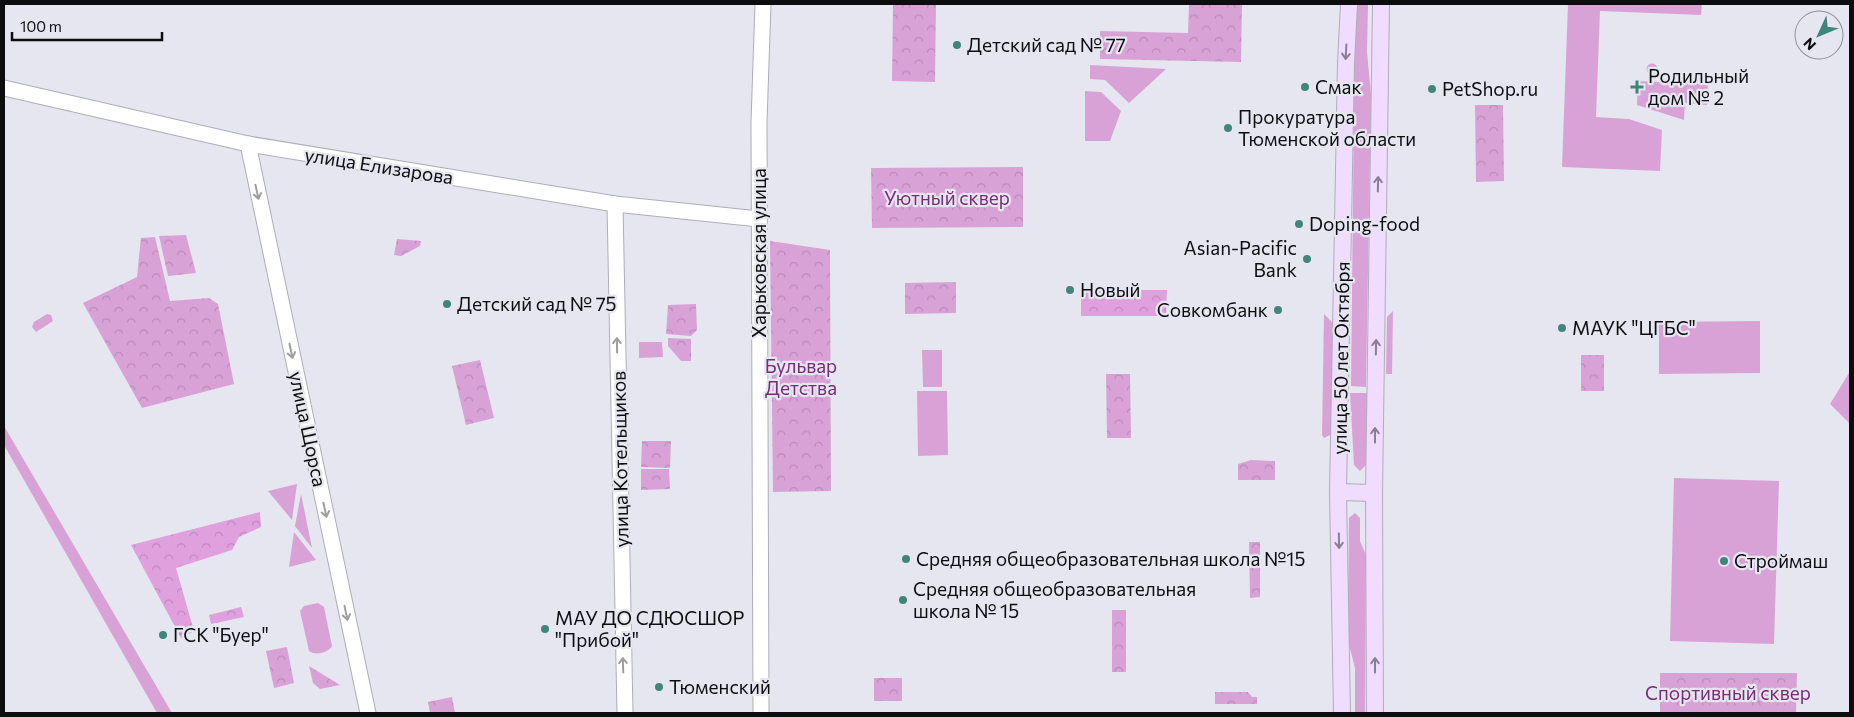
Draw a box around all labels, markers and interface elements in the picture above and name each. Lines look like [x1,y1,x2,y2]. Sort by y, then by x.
scale bar [12,10,162,42]
north arrow [1794,10,1844,60]
text: 100 m [20,17,62,35]
place label: Детский сад № 77 [967,33,1126,56]
text: N [1800,35,1819,54]
marker: Детский сад № 77 [951,39,963,51]
one-way arrow [1342,44,1351,60]
place label: Родильный дом № 2 [1648,64,1749,109]
place label: Смак [1315,75,1362,98]
place label: PetShop.ru [1442,77,1538,100]
marker: Родильный дом № 2 [1630,80,1644,94]
marker: Смак [1299,81,1311,93]
marker: PetShop.ru [1426,83,1438,95]
place label: Прокуратура Тюменской области [1238,105,1416,150]
marker: Прокуратура Тюменской области [1222,122,1234,134]
street label: улица Елизарова [303,142,455,189]
street label: Харьковская улица [747,168,770,338]
one-way arrow [1373,176,1383,192]
one-way arrow [253,183,263,199]
park label: Уютный сквер [884,186,1010,209]
place label: Doping-food [1309,212,1420,235]
marker: Doping-food [1293,218,1305,230]
place label: Asian-Pacific Bank [1184,236,1297,281]
marker: Asian-Pacific Bank [1301,253,1313,265]
street label: улица 50 лет Октября [1327,261,1354,455]
place label: Новый [1080,278,1140,301]
marker: Новый [1064,284,1076,296]
place label: Детский сад № 75 [457,292,617,315]
marker: Детский сад № 75 [441,298,453,310]
place label: Совкомбанк [1157,298,1268,321]
marker: Совкомбанк [1272,304,1284,316]
place label: МАУК "ЦГБС" [1572,316,1696,339]
marker: МАУК "ЦГБС" [1556,322,1568,334]
one-way arrow [613,337,622,353]
one-way arrow [1371,339,1381,355]
one-way arrow [287,342,296,358]
park label: Бульвар Детства [765,354,837,399]
street label: улица Щорса [285,369,332,489]
street label: улица Котельщиков [606,371,633,548]
one-way arrow [1370,428,1380,444]
one-way arrow [320,501,330,517]
one-way arrow [1334,532,1344,549]
place label: Средняя общеобразовательная школа №15 [916,547,1305,570]
place label: Строймаш [1734,549,1828,572]
marker: Средняя общеобразовательная школа №15 [900,553,912,565]
marker: Строймаш [1718,555,1730,567]
place label: Средняя общеобразовательная школа № 15 [913,577,1196,622]
marker: Средняя общеобразовательная школа № 15 [897,594,909,606]
one-way arrow [342,604,351,620]
place label: МАУ ДО СДЮСШОР "Прибой" [555,606,745,651]
place label: ГСК "Буер" [173,623,269,646]
marker: МАУ ДО СДЮСШОР "Прибой" [539,623,551,635]
marker: ГСК "Буер" [157,629,169,641]
one-way arrow [618,657,628,673]
one-way arrow [1370,657,1380,673]
place label: Тюменский [669,675,771,698]
marker: Тюменский [653,681,665,693]
park label: Спортивный сквер [1645,681,1811,704]

